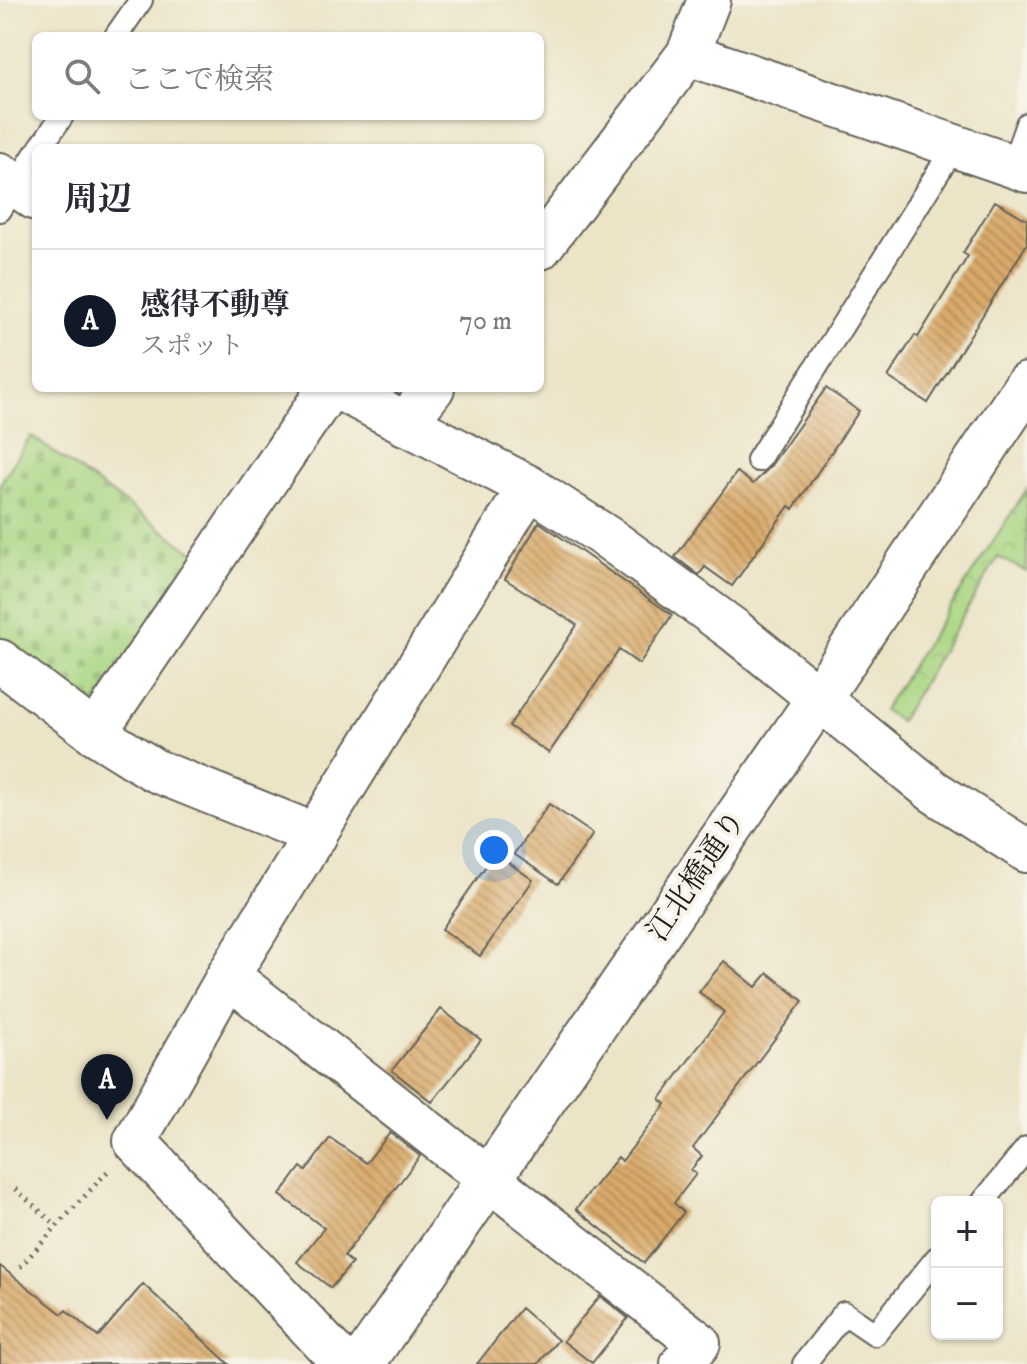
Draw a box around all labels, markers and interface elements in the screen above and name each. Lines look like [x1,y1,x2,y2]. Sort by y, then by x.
search box [32,32,544,120]
icon: search [60,54,104,98]
text: ここで検索 [124,62,274,99]
text: 周辺 [64,179,132,221]
text: 感得不動尊 [140,287,290,324]
text: A [82,305,98,338]
text: 70 m [459,305,512,338]
text: スポット [140,330,244,363]
street label: 江北橋通り [640,803,754,949]
your location [474,830,514,870]
pin: A [81,1054,133,1120]
map controls [931,1196,1003,1340]
button: + [931,1196,1003,1268]
button: − [931,1268,1003,1340]

